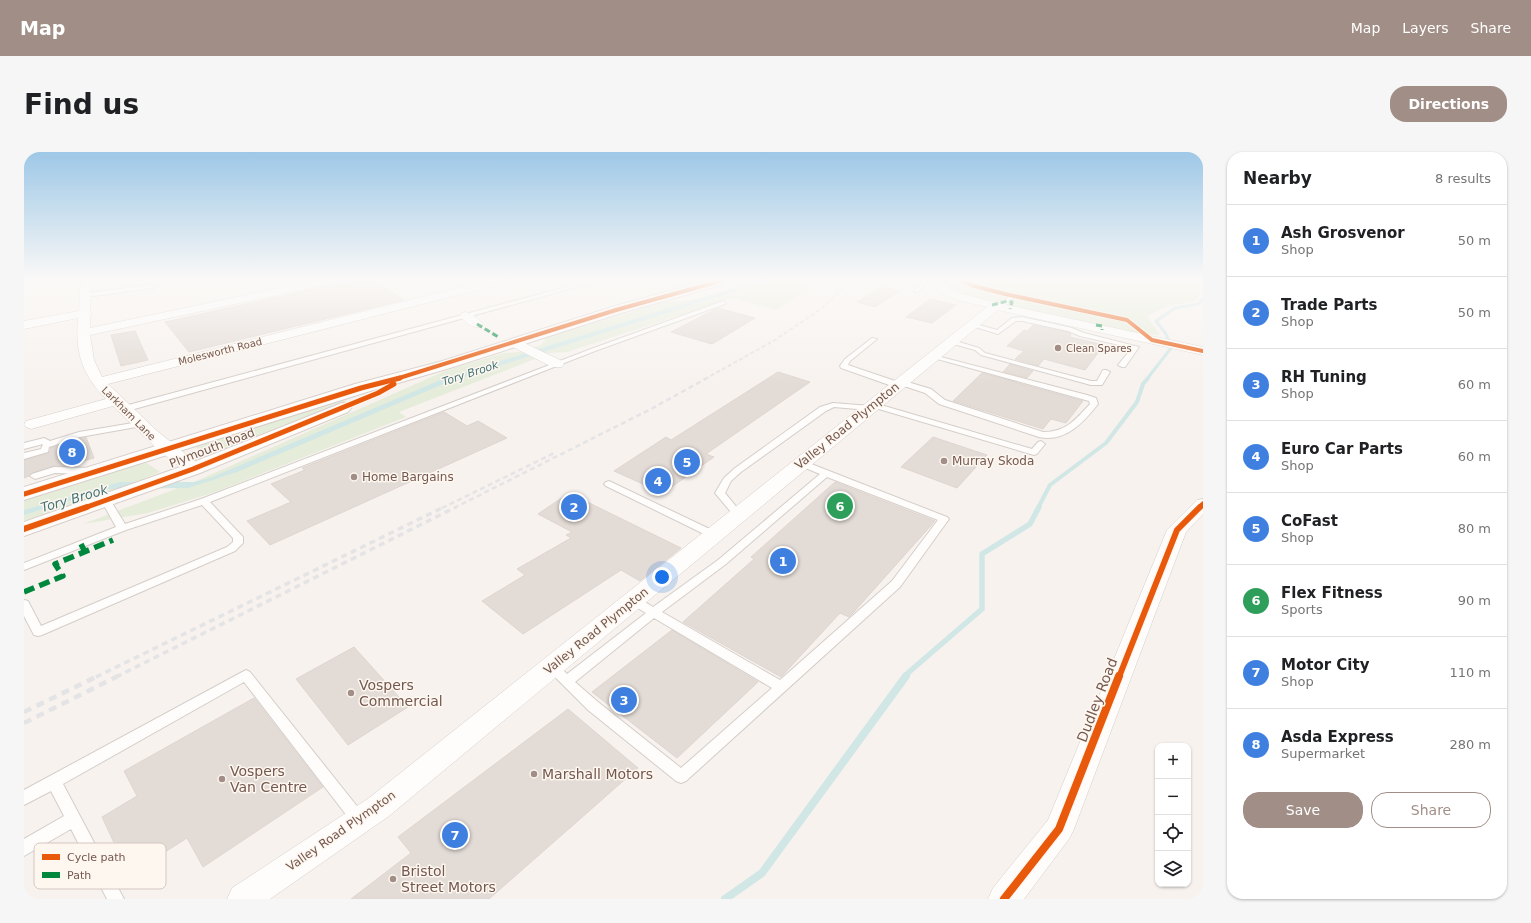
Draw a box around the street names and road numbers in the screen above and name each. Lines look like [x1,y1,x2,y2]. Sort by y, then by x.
street label: Molesworth Road [177,336,263,367]
street label: Valley Road Plympton [792,380,902,472]
street label: Larkham Lane [100,384,158,442]
street label: Plymouth Road [167,425,257,471]
street label: Valley Road Plympton [541,585,651,677]
street label: Dudley Road [1074,656,1120,744]
street label: Valley Road Plympton [284,788,398,874]

